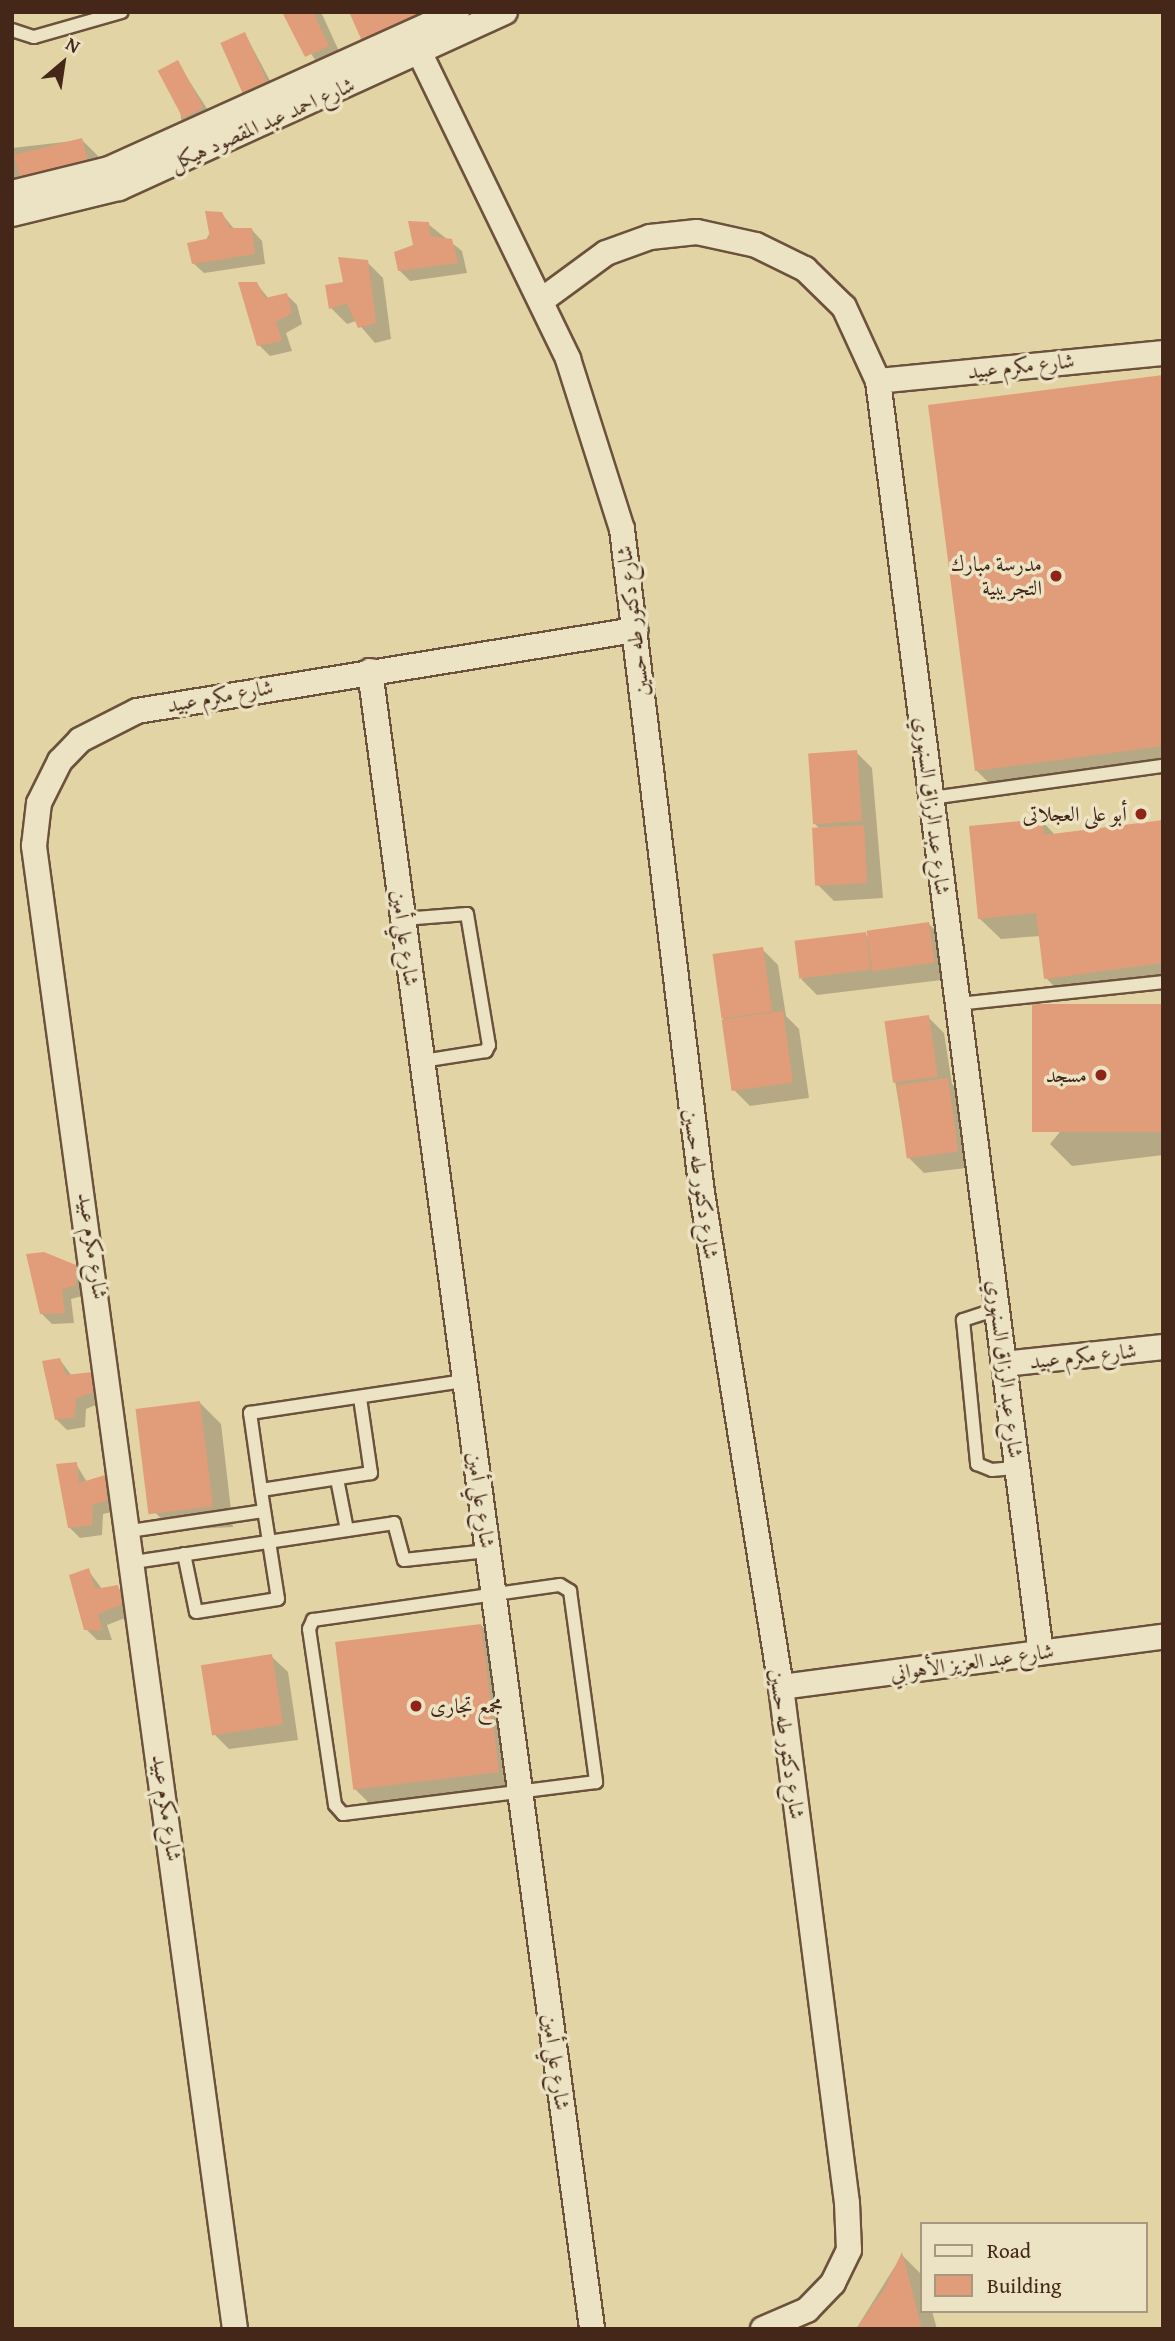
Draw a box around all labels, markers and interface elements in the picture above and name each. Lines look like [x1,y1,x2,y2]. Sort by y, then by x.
north arrow [28,28,98,98]
text: N [61,29,86,60]
street label: شارع احمد عبد المقصود هيكل [166,72,358,176]
street label: شارع مكرم عبيد [966,348,1076,384]
street label: شارع دكتور طه حسين [611,544,655,698]
place label: مدرسة مبارك التجريبية [951,551,1042,601]
marker: مدرسة مبارك التجريبية [1048,568,1064,584]
street label: شارع مكرم عبيد [165,674,275,718]
street label: شارع عبد الرزاق السنهوري [909,715,955,897]
place label: أبو على العجلاتى [1022,801,1127,827]
marker: أبو على العجلاتى [1133,806,1149,822]
street label: شارع علي أمين [386,888,424,988]
place label: مسجد [1046,1062,1087,1088]
marker: مسجد [1093,1067,1109,1083]
street label: شارع دكتور طه حسين [678,1107,724,1261]
street label: شارع مكرم عبيد [73,1191,113,1301]
street label: شارع عبد الرزاق السنهوري [982,1278,1028,1460]
street label: شارع مكرم عبيد [1028,1338,1138,1374]
street label: شارع علي أمين [462,1450,500,1550]
street label: شارع عبد العزيز الأهواني [889,1638,1055,1686]
street label: شارع دكتور طه حسين [764,1667,810,1821]
place label: مجمع تجارى [430,1693,503,1719]
marker: مجمع تجارى [408,1698,424,1714]
street label: شارع مكرم عبيد [147,1753,187,1863]
street label: شارع علي أمين [537,2012,575,2112]
legend [920,2222,1147,2313]
text: Road [987,2235,1031,2266]
text: Building [987,2270,1061,2301]

